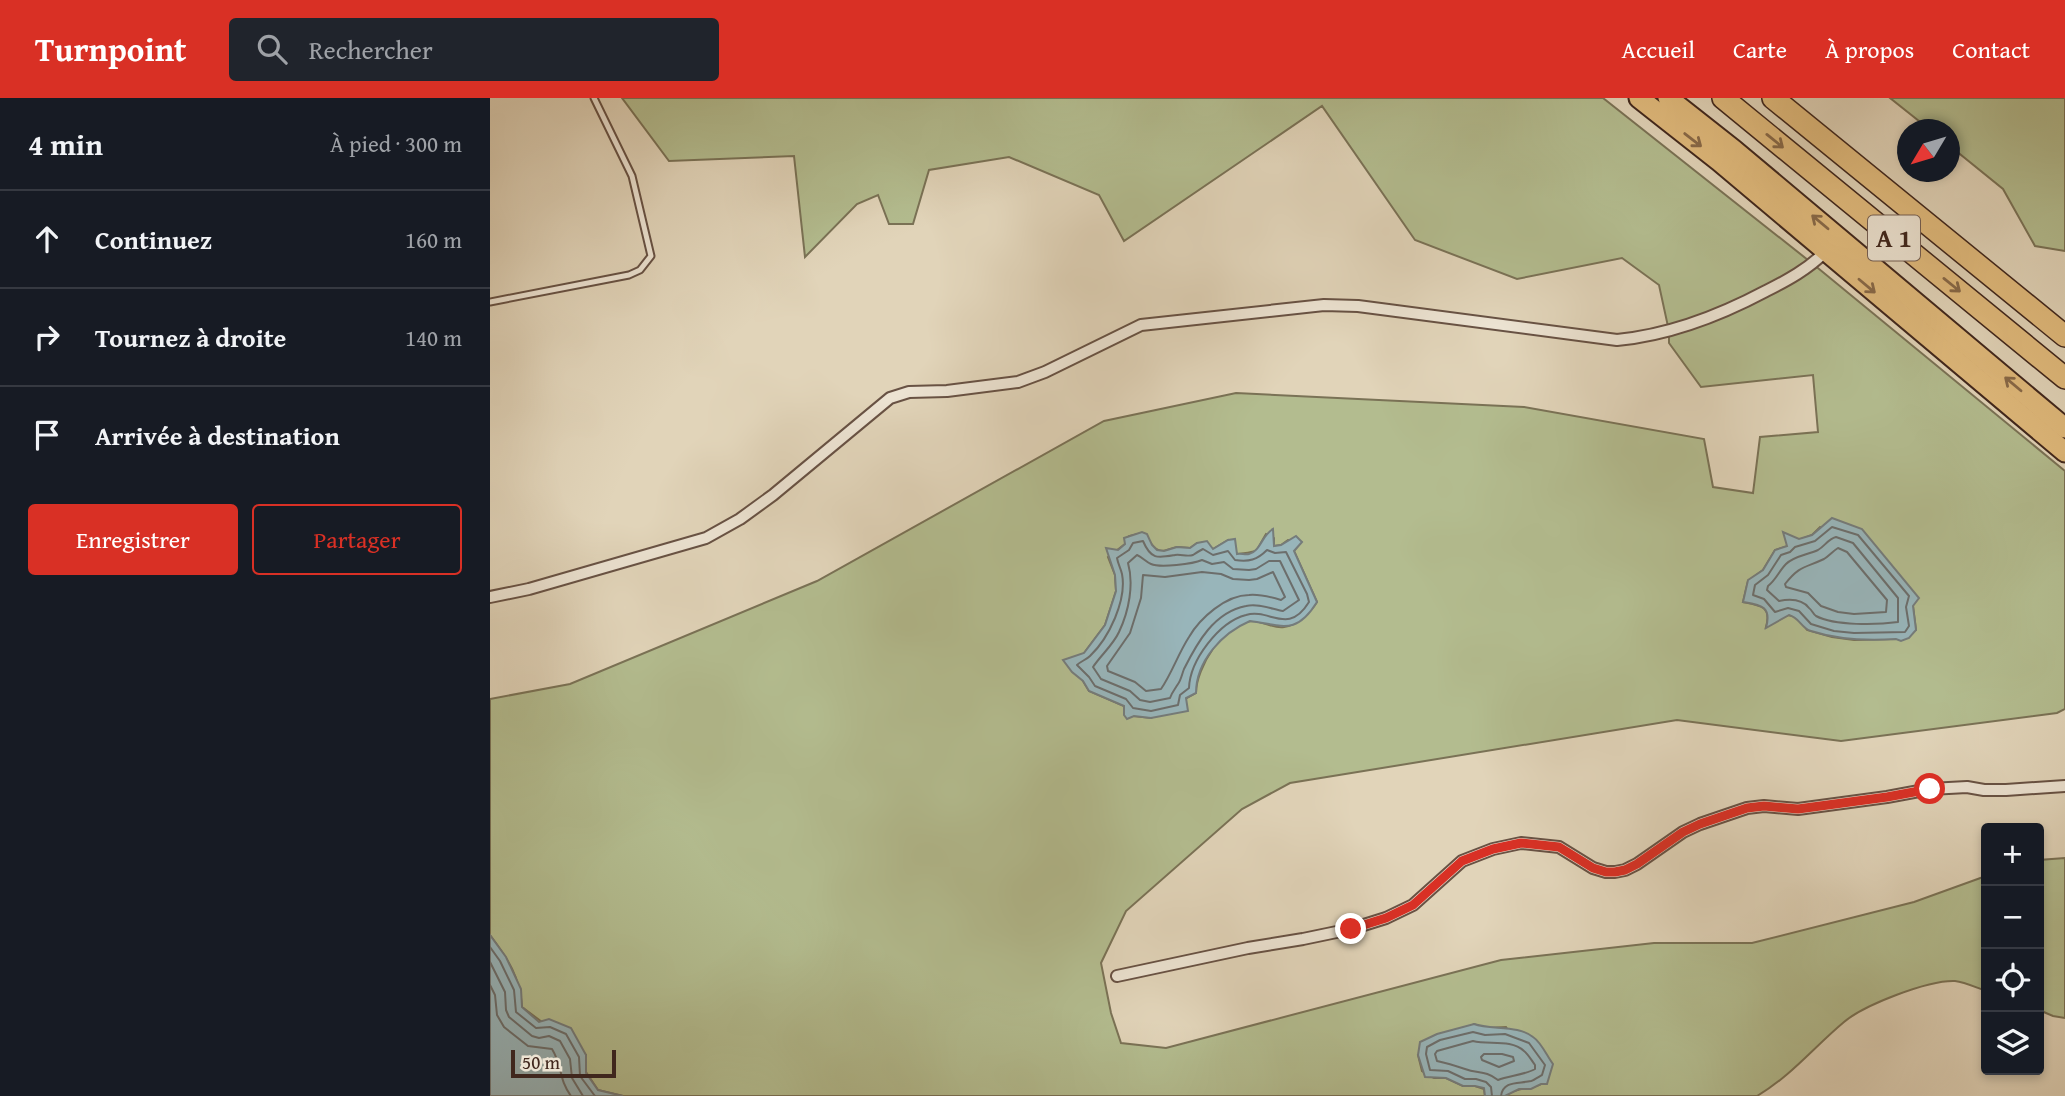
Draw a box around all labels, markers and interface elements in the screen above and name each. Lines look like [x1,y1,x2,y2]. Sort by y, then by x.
search box [229,18,719,81]
text: Turnpoint [35,25,187,73]
icon: search [253,30,291,68]
text: Rechercher [309,30,433,69]
text: Accueil [1621,32,1695,67]
text: Carte [1733,32,1787,67]
text: À propos [1825,32,1914,67]
text: Contact [1952,32,2030,67]
north arrow [1897,119,1960,182]
text: 4 min [28,122,103,166]
text: À pied · 300 m [330,127,462,160]
one-way arrow [1683,133,1701,148]
one-way arrow [1766,133,1784,149]
one-way arrow [1811,214,1829,230]
road number: A 1 [1868,216,1920,260]
icon: ahead [28,220,66,258]
text: Continuez [95,220,212,259]
text: 160 m [405,223,462,256]
one-way arrow [1942,277,1960,293]
one-way arrow [1858,278,1876,294]
icon: right [28,318,66,356]
text: Tournez à droite [95,318,286,357]
text: 140 m [405,321,462,354]
one-way arrow [2004,376,2022,392]
icon: arrive [28,416,66,454]
text: Arrivée à destination [95,416,340,455]
button: Enregistrer [28,504,238,575]
button: Partager [252,504,462,575]
route start [1914,773,1945,804]
map controls [1981,823,2044,1075]
button: + [1981,823,2044,886]
button: − [1981,886,2044,949]
route end [1335,913,1366,944]
button: locate [1981,949,2044,1012]
button: layers [1981,1012,2044,1075]
scale bar [511,1047,616,1079]
text: 50 m [522,1048,560,1076]

